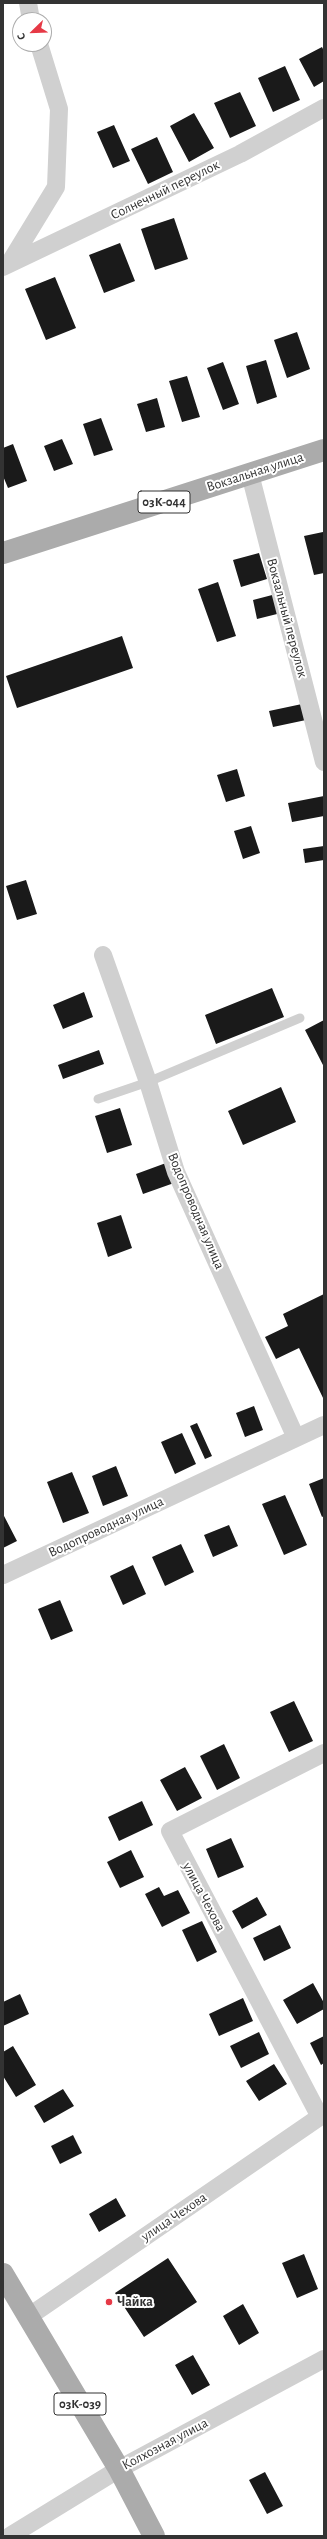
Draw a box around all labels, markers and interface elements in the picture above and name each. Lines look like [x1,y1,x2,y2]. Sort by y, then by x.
north arrow [12,12,52,52]
text: С [15,32,28,41]
street label: Солнечный переулок [108,156,222,224]
street label: Вокзальная улица [204,448,306,496]
road number: 03К-044 [138,491,190,513]
street label: Вокзальный переулок [263,556,311,680]
street label: Водопроводная улица [164,1150,228,1272]
street label: Водопроводная улица [46,1493,166,1561]
street label: улица Чехова [179,1860,229,1934]
street label: улица Чехова [138,2189,210,2245]
place label: Чайка [117,2294,153,2310]
marker: Чайка [104,2297,114,2307]
road number: 03К-039 [54,2393,106,2415]
street label: Колхозная улица [119,2414,211,2474]

